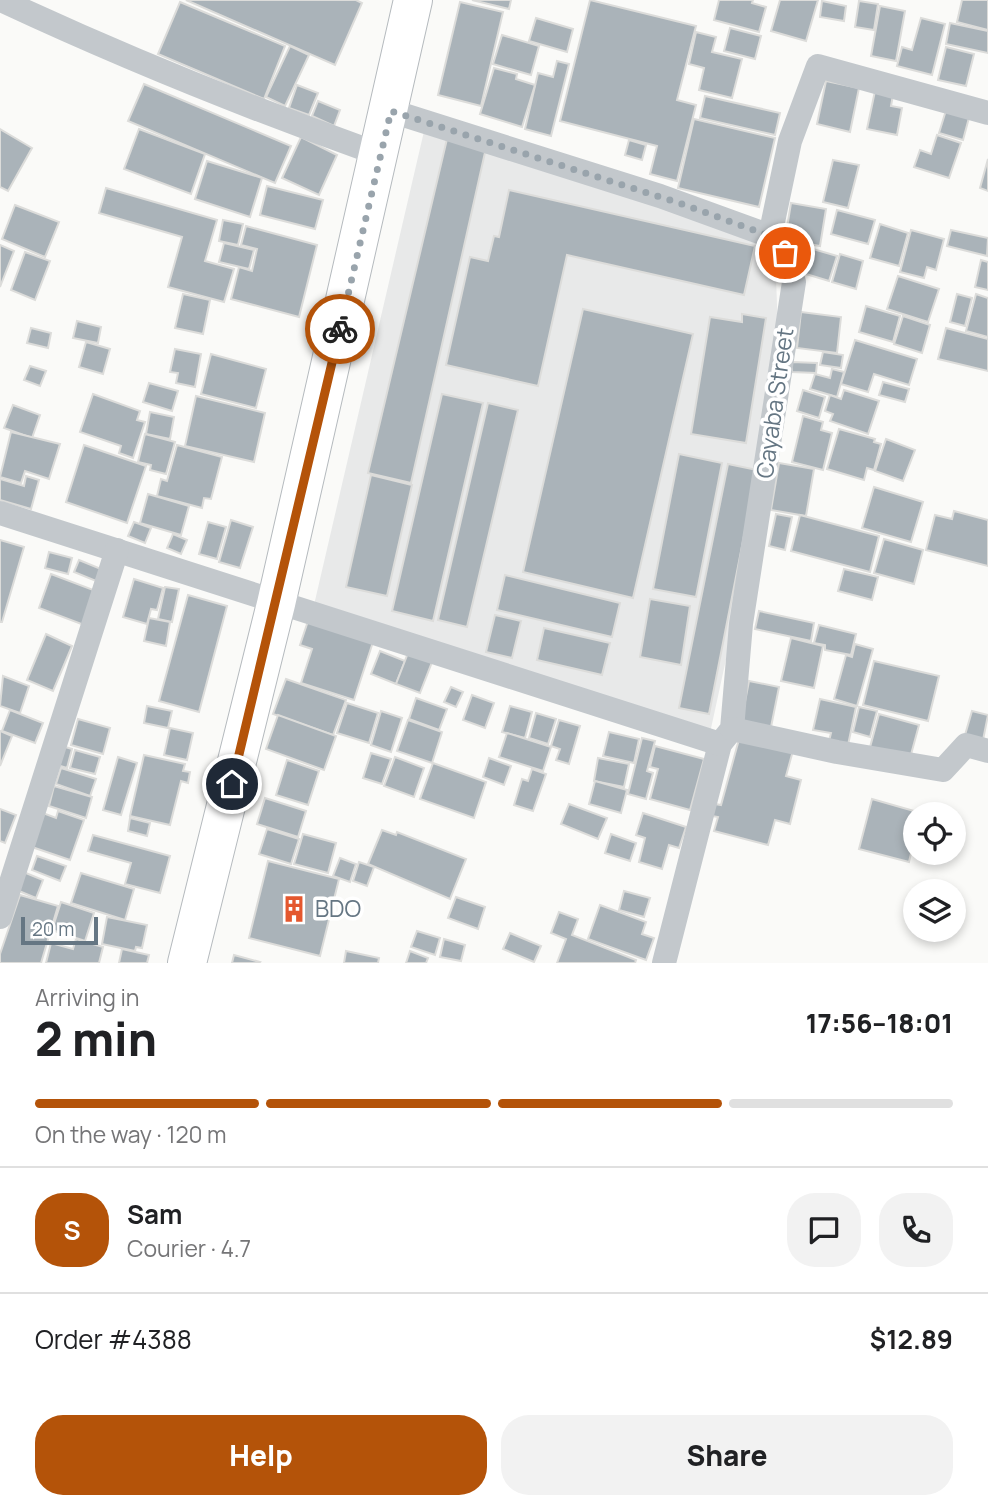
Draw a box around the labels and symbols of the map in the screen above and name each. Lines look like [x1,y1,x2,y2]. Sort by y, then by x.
pin [755,223,815,283]
courier [305,294,375,364]
street label: Cayaba Street [748,326,800,480]
pin [202,754,262,814]
place label: BDO [315,892,361,924]
building icon: BDO [279,894,309,924]
scale bar [21,914,98,946]

